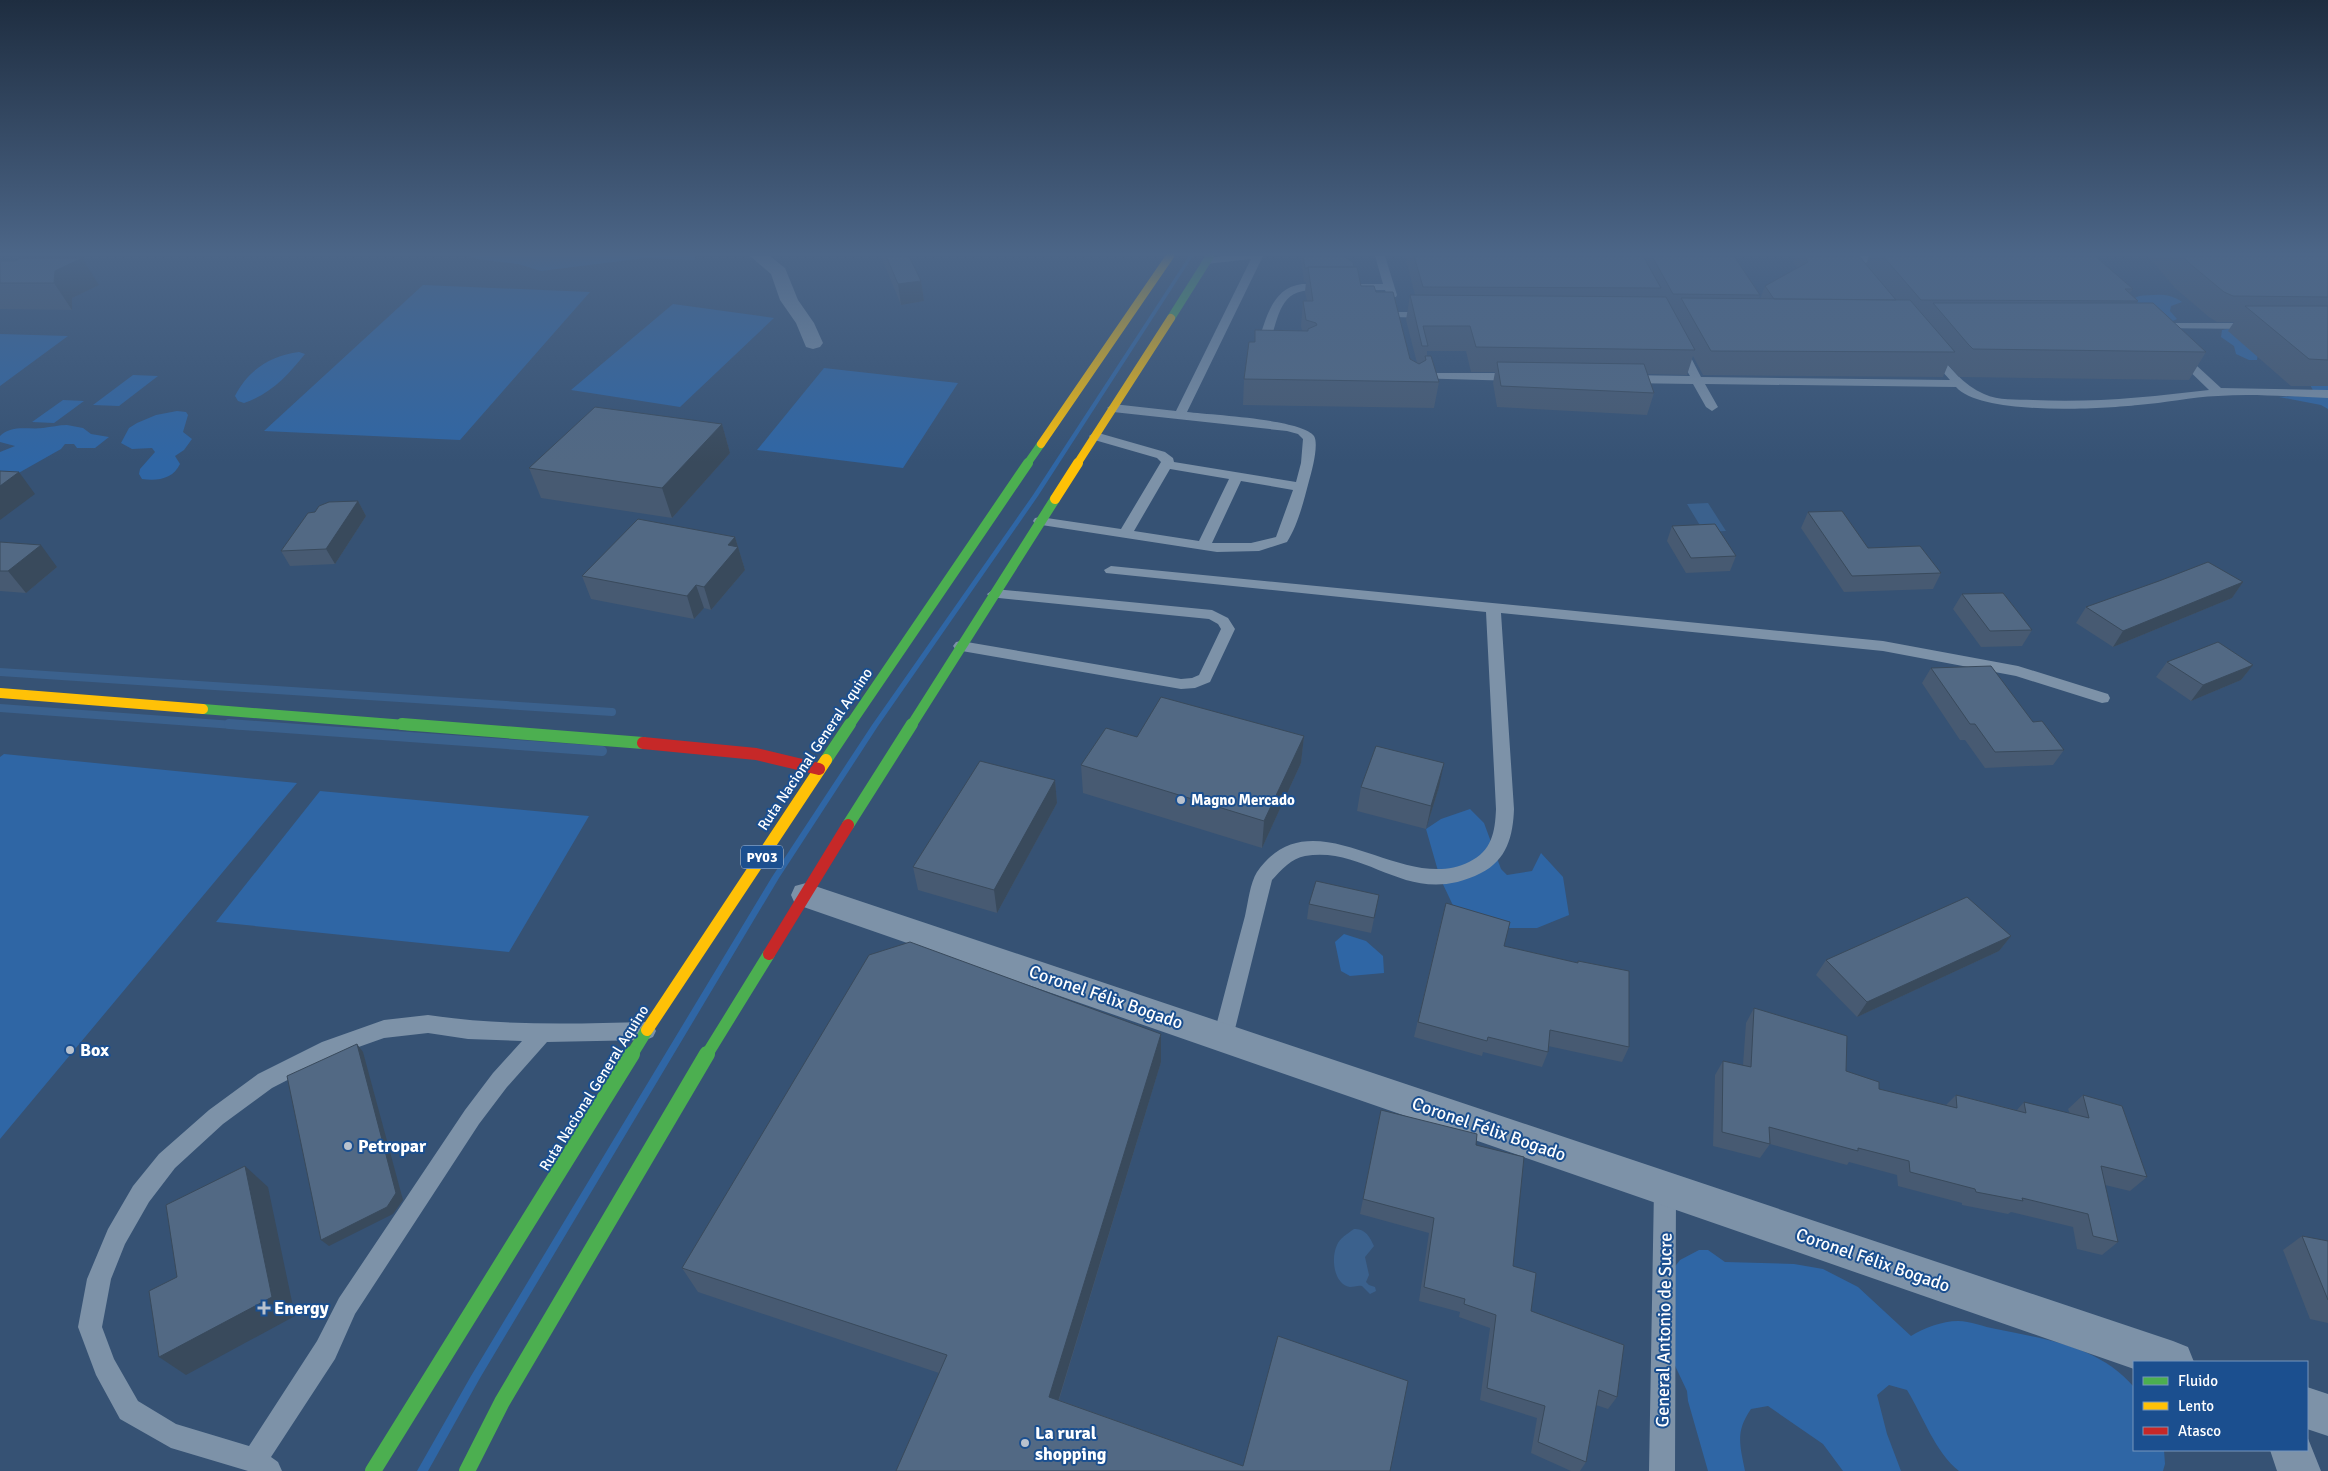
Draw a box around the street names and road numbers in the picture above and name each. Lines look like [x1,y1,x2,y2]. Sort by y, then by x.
street label: Ruta Nacional General Aquino [754,664,876,834]
road number: PY03 [741,846,783,869]
street label: Coronel Félix Bogado [1026,960,1186,1034]
street label: Ruta Nacional General Aquino [535,1002,653,1174]
street label: Coronel Félix Bogado [1409,1092,1569,1166]
street label: Coronel Félix Bogado [1793,1223,1953,1297]
street label: General Antonio de Sucre [1651,1232,1677,1428]

